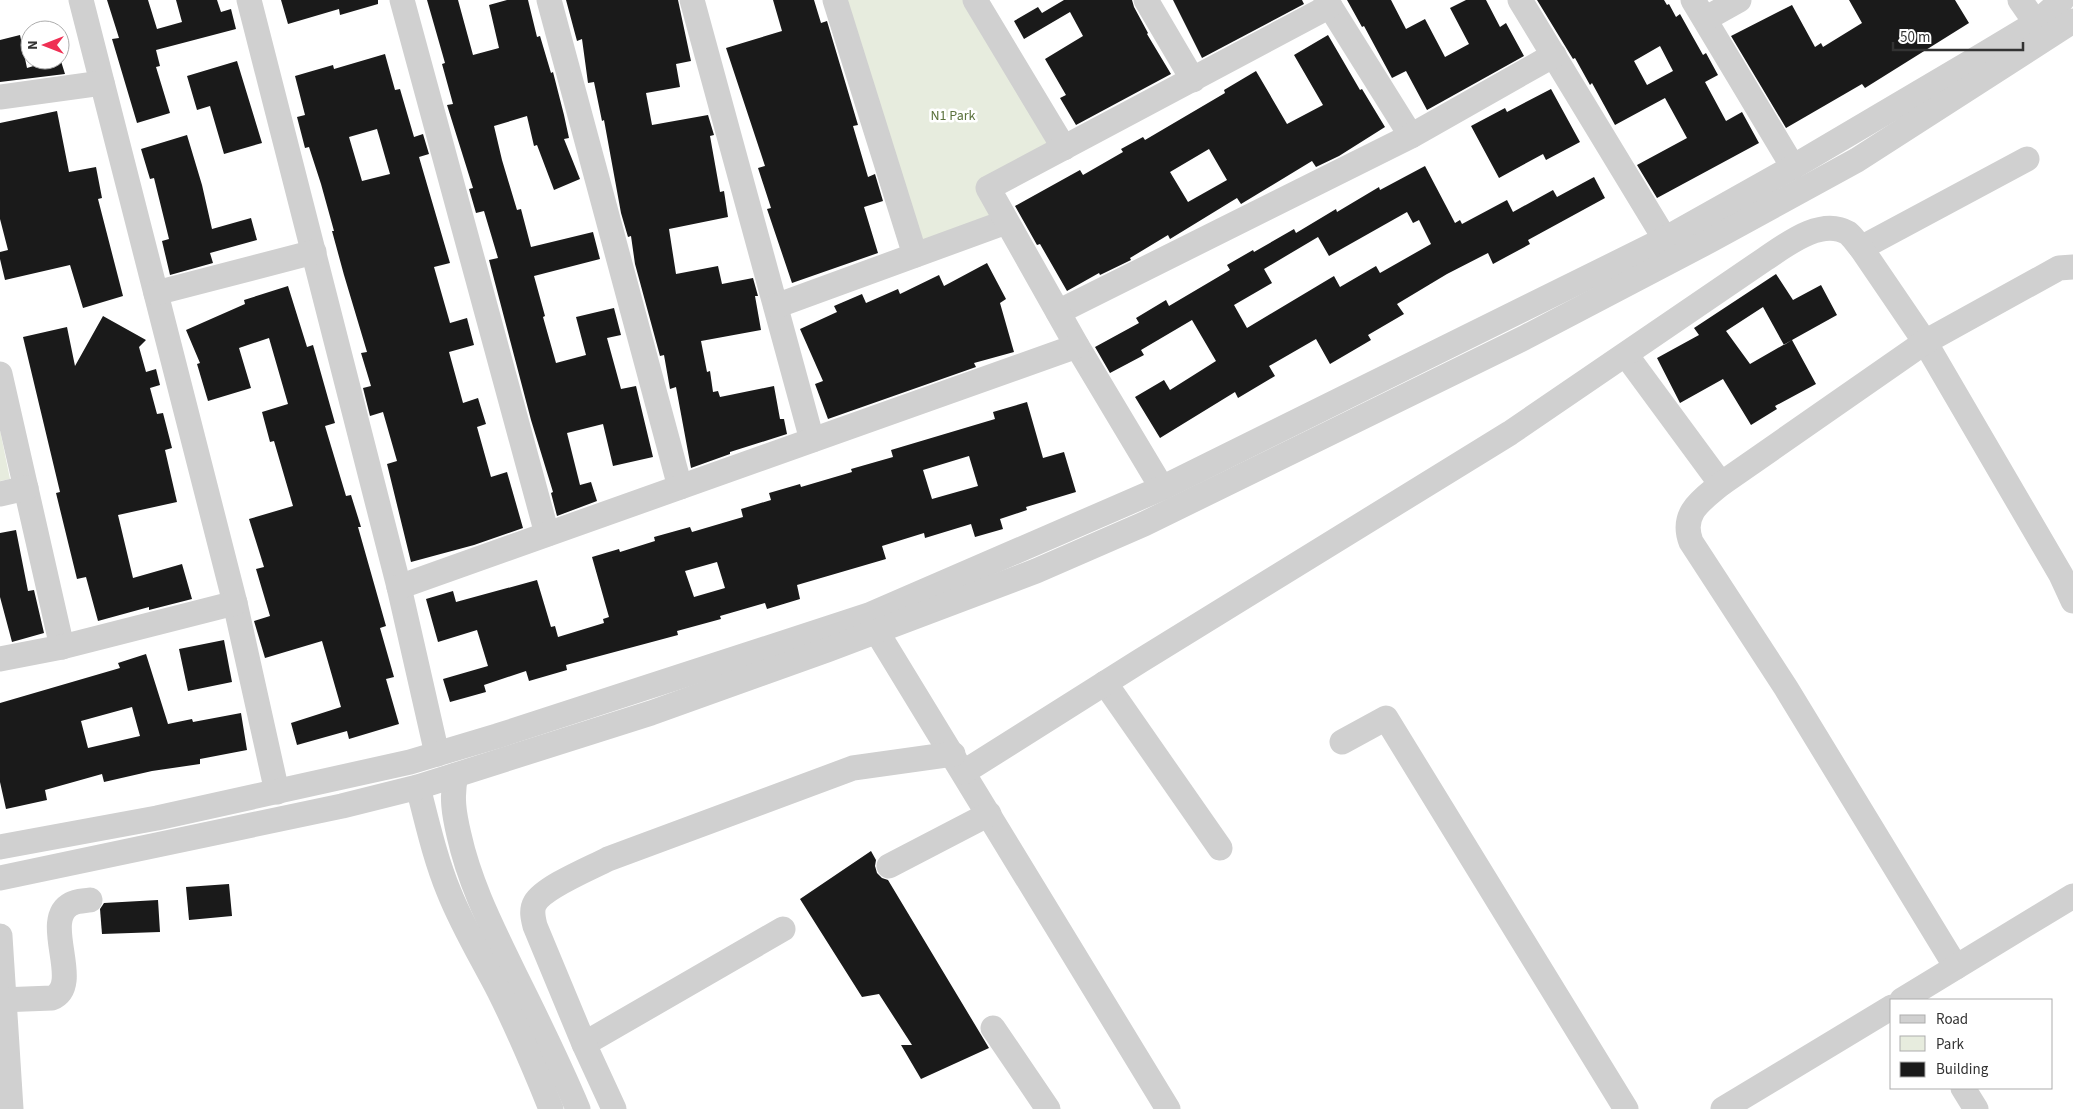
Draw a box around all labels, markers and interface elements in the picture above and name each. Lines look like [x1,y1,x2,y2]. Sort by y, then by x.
north arrow [20,20,70,70]
scale bar [1893,20,2023,52]
text: 50 m [1900,27,1930,48]
text: N [23,40,43,50]
park label: N1 Park [931,106,976,126]
legend [1890,999,2053,1089]
text: Road [1936,1009,1968,1030]
text: Park [1936,1034,1965,1055]
text: Building [1936,1059,1989,1080]

